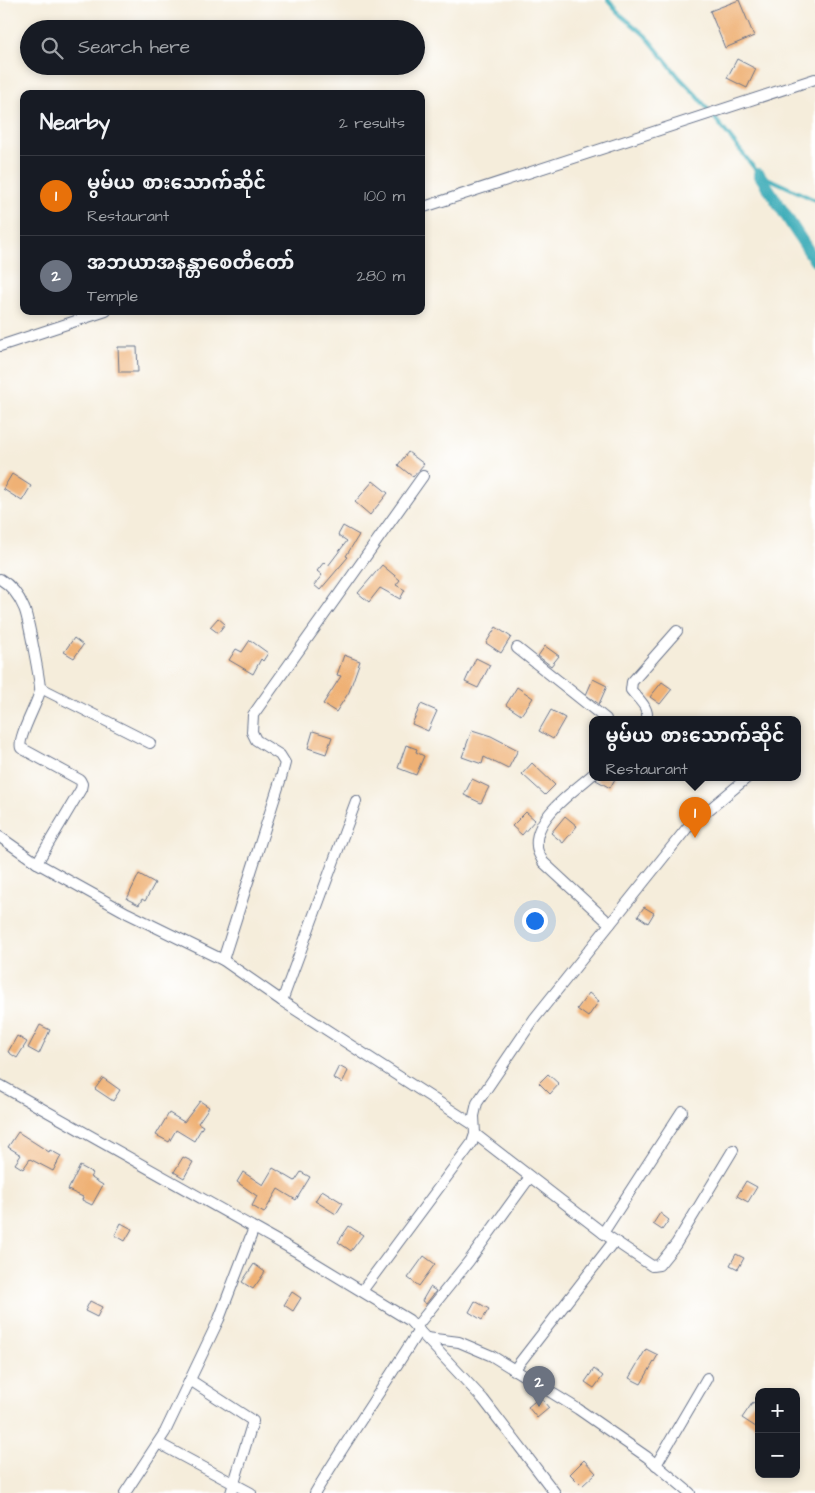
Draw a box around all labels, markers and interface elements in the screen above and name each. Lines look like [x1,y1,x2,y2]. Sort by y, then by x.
search box [20,20,425,75]
icon: search [38,34,66,62]
text: Search here [78,34,190,61]
text: Nearby [40,108,110,137]
text: 2 results [339,112,405,134]
text: မွမ်ယ စားသောက်ဆိုင် [87,170,266,197]
text: 1 [55,185,57,207]
text: 100 m [364,185,405,207]
text: Restaurant [87,205,169,227]
text: အဘယာအနန္တာစေတီတော် [87,250,294,277]
text: 2 [51,265,61,287]
text: 280 m [357,265,405,287]
text: Temple [87,285,138,307]
popup [589,716,801,781]
text: မွမ်ယ စားသောက်ဆိုင် [605,723,785,750]
text: Restaurant [605,758,688,780]
pin: 1 [679,797,711,838]
your location [522,908,548,934]
pin: 2 [523,1366,555,1407]
map controls [755,1388,800,1478]
button: + [755,1388,800,1433]
button: − [755,1433,800,1478]

